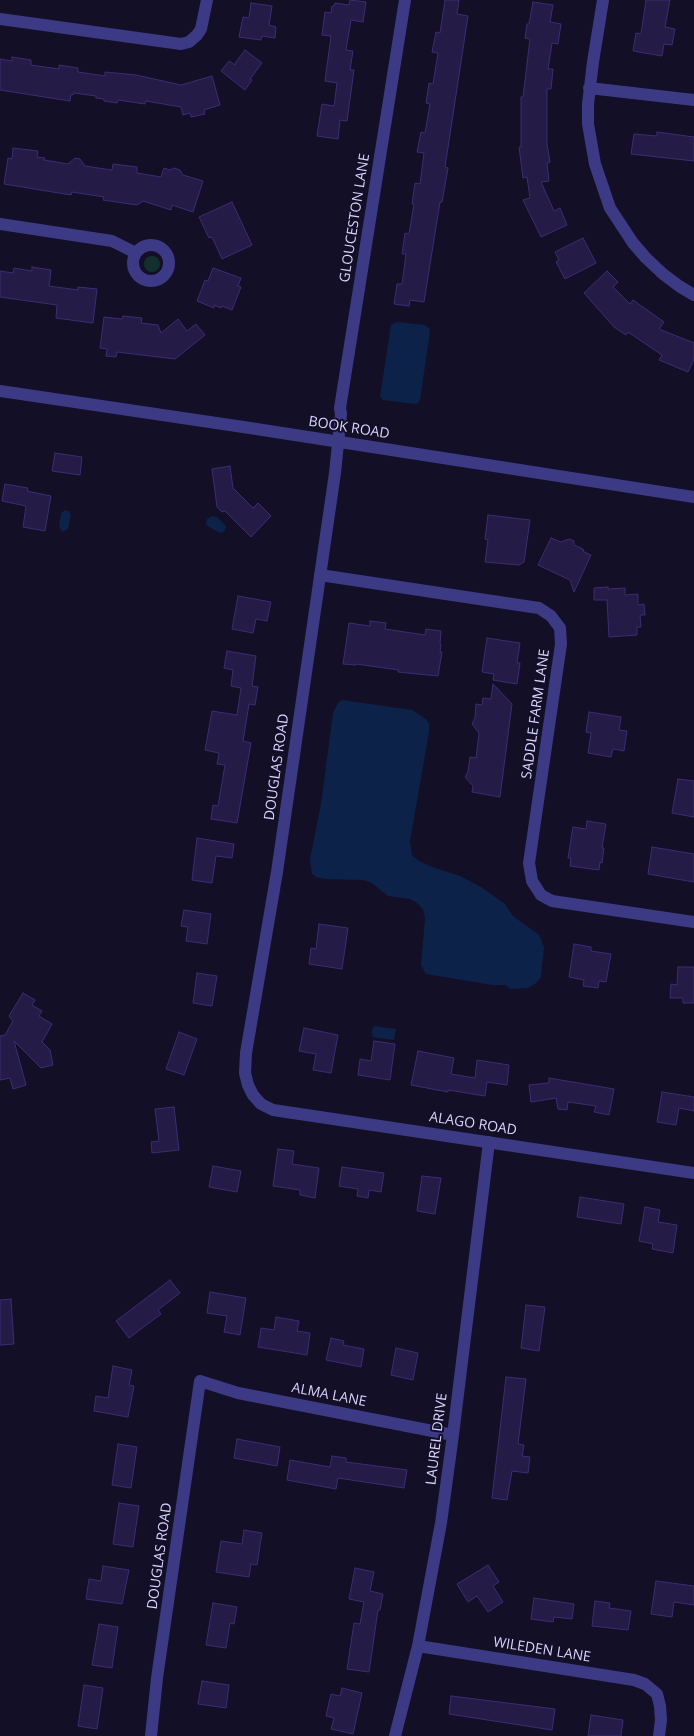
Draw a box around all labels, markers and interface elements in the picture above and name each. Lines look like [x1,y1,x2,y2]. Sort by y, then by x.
street label: GLOUCESTON LANE [337,152,373,284]
street label: BOOK ROAD [307,413,391,443]
street label: SADDLE FARM LANE [519,648,553,780]
street label: DOUGLAS ROAD [261,713,293,821]
street label: ALAGO ROAD [428,1109,518,1139]
street label: ALMA LANE [290,1380,368,1410]
street label: LAUREL DRIVE [423,1392,451,1486]
street label: DOUGLAS ROAD [144,1502,176,1610]
street label: WILEDEN LANE [492,1634,592,1666]

